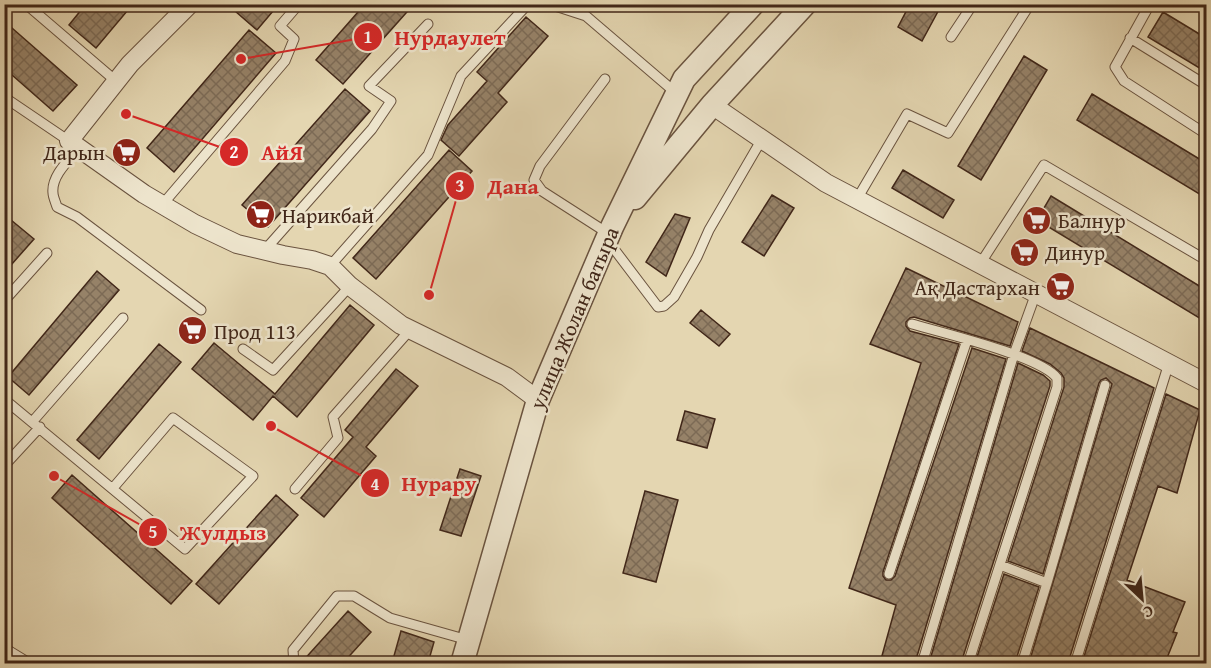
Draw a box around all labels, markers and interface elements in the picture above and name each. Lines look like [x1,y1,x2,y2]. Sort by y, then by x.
callout: Нурдаулет [353,17,518,57]
text: Нурдаулет [394,21,506,53]
text: 1 [363,23,373,50]
callout: АйЯ [219,132,314,172]
supermarket icon: Дарын [110,136,142,168]
text: АйЯ [261,136,303,168]
place label: Дарын [42,137,105,168]
text: 2 [229,138,239,165]
callout: Дана [445,166,551,206]
text: Дана [486,170,539,202]
text: 3 [455,172,465,199]
supermarket icon: Нарикбай [245,199,277,231]
place label: Нарикбай [282,200,374,231]
supermarket icon: Балнур [1021,204,1053,236]
place label: Балнур [1058,205,1126,236]
street label: улица Жолан батыра [521,222,627,415]
supermarket icon: Динур [1008,236,1040,268]
place label: Динур [1044,237,1105,268]
supermarket icon: Ақ Дастархан [1045,271,1077,303]
place label: Ақ Дастархан [914,272,1040,303]
supermarket icon: Прод 113 [177,315,209,347]
place label: Прод 113 [214,316,296,347]
callout: Нурару [360,463,489,503]
text: Нурару [402,467,477,499]
text: 4 [370,470,380,497]
callout: Жулдыз [138,512,279,552]
text: Жулдыз [179,516,266,548]
text: 5 [148,518,158,545]
north arrow [1112,569,1172,629]
text: С [1139,600,1158,625]

